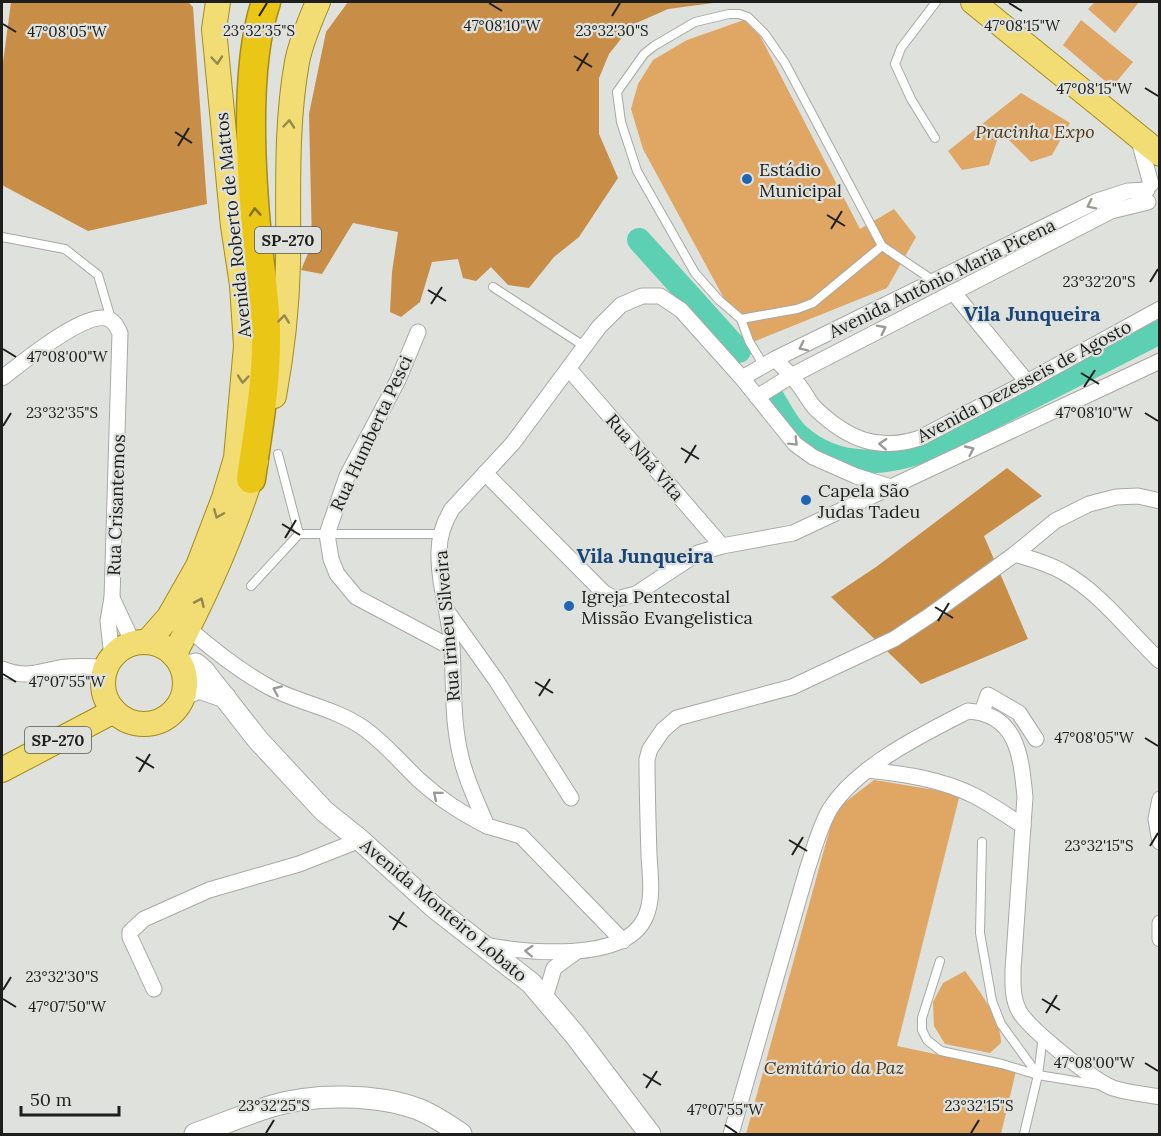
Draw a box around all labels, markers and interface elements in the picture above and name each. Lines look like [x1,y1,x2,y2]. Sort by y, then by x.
text: 47°08'10"W [464,16,542,35]
text: 47°08'15"W [984,16,1061,35]
text: 23°32'35"S [223,21,295,40]
text: 23°32'30"S [575,21,649,40]
text: 47°08'05"W [27,22,108,41]
one-way arrow [210,55,223,64]
text: 47°08'15"W [1056,79,1133,98]
street label: Avenida Roberto de Mattos [210,111,256,340]
one-way arrow [282,120,295,129]
park label: Pracinha Expo [975,120,1095,143]
place label: Estádio Municipal [759,158,842,202]
marker: Estádio Municipal [740,172,754,186]
one-way arrow [1086,197,1097,209]
one-way arrow [249,207,262,216]
street label: Avenida Antônio Maria Picena [824,213,1059,343]
road number: SP-270 [255,227,321,253]
text: 23°32'20"S [1063,272,1135,291]
district label: Vila Junqueira [964,301,1101,326]
one-way arrow [277,315,290,324]
street label: Avenida Dezesseis de Agosto [912,315,1135,448]
one-way arrow [876,324,887,336]
one-way arrow [798,339,809,351]
text: 47°08'00"W [27,347,108,366]
street label: Rua Humberta Pesci [325,351,417,515]
one-way arrow [237,374,250,383]
text: 23°32'35"S [26,403,98,422]
text: 47°08'10"W [1056,403,1134,422]
street label: Rua Nhá Vita [601,409,689,505]
street label: Rua Crisantemos [102,434,130,576]
one-way arrow [787,434,798,445]
one-way arrow [878,437,887,450]
one-way arrow [963,446,974,458]
place label: Capela São Judas Tadeu [817,479,920,523]
marker: Capela São Judas Tadeu [799,493,813,507]
one-way arrow [213,508,225,519]
district label: Vila Junqueira [577,543,714,568]
street label: Rua Irineu Silveira [429,549,465,703]
place label: Igreja Pentecostal Missão Evangelistica [581,585,753,629]
one-way arrow [193,598,205,609]
marker: Igreja Pentecostal Missão Evangelistica [562,599,576,613]
text: 47°07'55"W [29,672,106,691]
one-way arrow [272,685,283,697]
road number: SP-270 [25,727,91,753]
text: 47°08'05"W [1054,728,1135,747]
one-way arrow [433,792,444,803]
street label: Avenida Monteiro Lobato [355,833,532,987]
text: 23°32'15"S [1064,836,1134,855]
one-way arrow [525,944,534,957]
text: 23°32'30"S [25,967,99,986]
text: 47°07'50"W [28,997,107,1016]
text: 47°08'00"W [1054,1053,1135,1072]
park label: Cemitário da Paz [764,1056,904,1079]
scale bar [21,1079,118,1117]
text: 50 m [30,1088,72,1111]
text: 23°32'25"S [238,1096,310,1115]
text: 23°32'15"S [944,1096,1014,1115]
text: 47°07'55"W [687,1100,764,1119]

